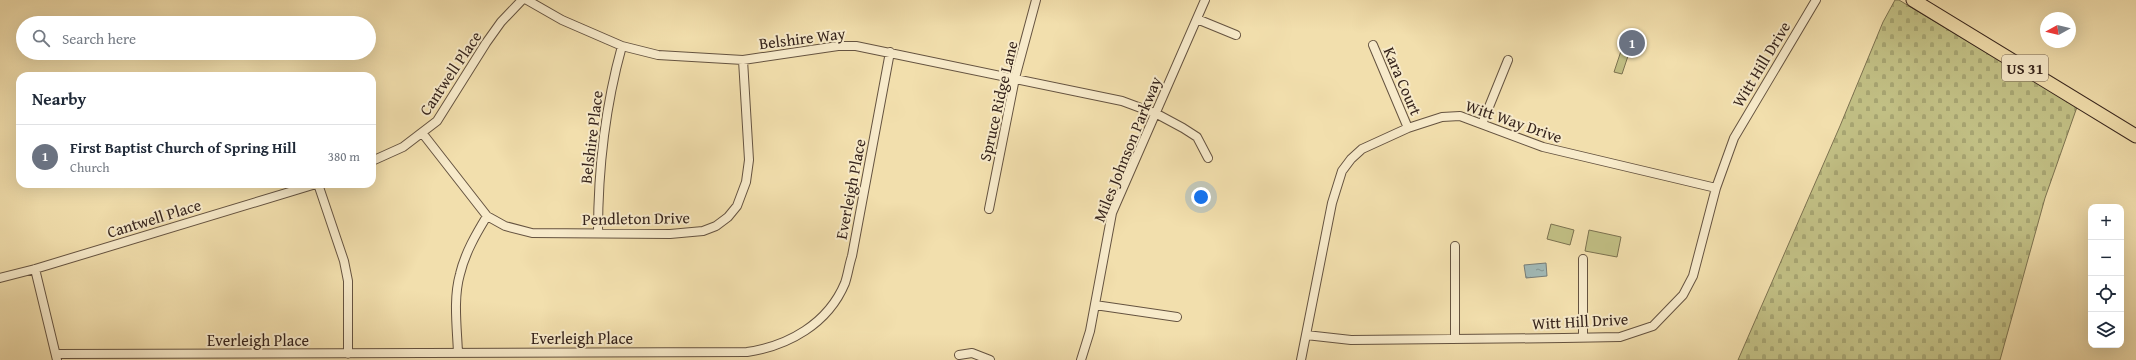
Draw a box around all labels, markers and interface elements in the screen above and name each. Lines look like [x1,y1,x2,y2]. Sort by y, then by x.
north arrow [2040,12,2076,48]
search box [16,16,376,60]
street label: Witt Hill Drive [1726,16,1796,112]
street label: Belshire Way [757,21,847,55]
street label: Cantwell Place [413,26,487,120]
icon: search [30,27,52,49]
text: Search here [62,28,136,49]
pin: 1 [1619,28,1645,58]
street label: Spruce Ridge Lane [972,38,1024,164]
street label: Kara Court [1378,43,1428,119]
road number: US 31 [2002,55,2048,81]
street label: Miles Johnson Parkway [1087,73,1167,225]
text: Nearby [32,86,86,111]
street label: Belshire Place [573,89,609,185]
street label: Witt Way Drive [1462,93,1566,149]
text: First Baptist Church of Spring Hill [70,137,296,158]
street label: Everleigh Place [828,137,872,241]
text: 1 [42,147,48,166]
text: 380 m [328,147,360,166]
text: Church [70,158,109,177]
your location [1191,187,1211,207]
street label: Cantwell Place [104,192,204,244]
map controls [2088,204,2124,348]
button: + [2088,204,2124,240]
street label: Pendleton Drive [582,205,690,231]
button: − [2088,240,2124,276]
button: locate [2088,276,2124,312]
street label: Witt Hill Drive [1531,306,1629,336]
button: layers [2088,312,2124,348]
street label: Everleigh Place [531,326,633,350]
street label: Everleigh Place [207,328,309,352]

